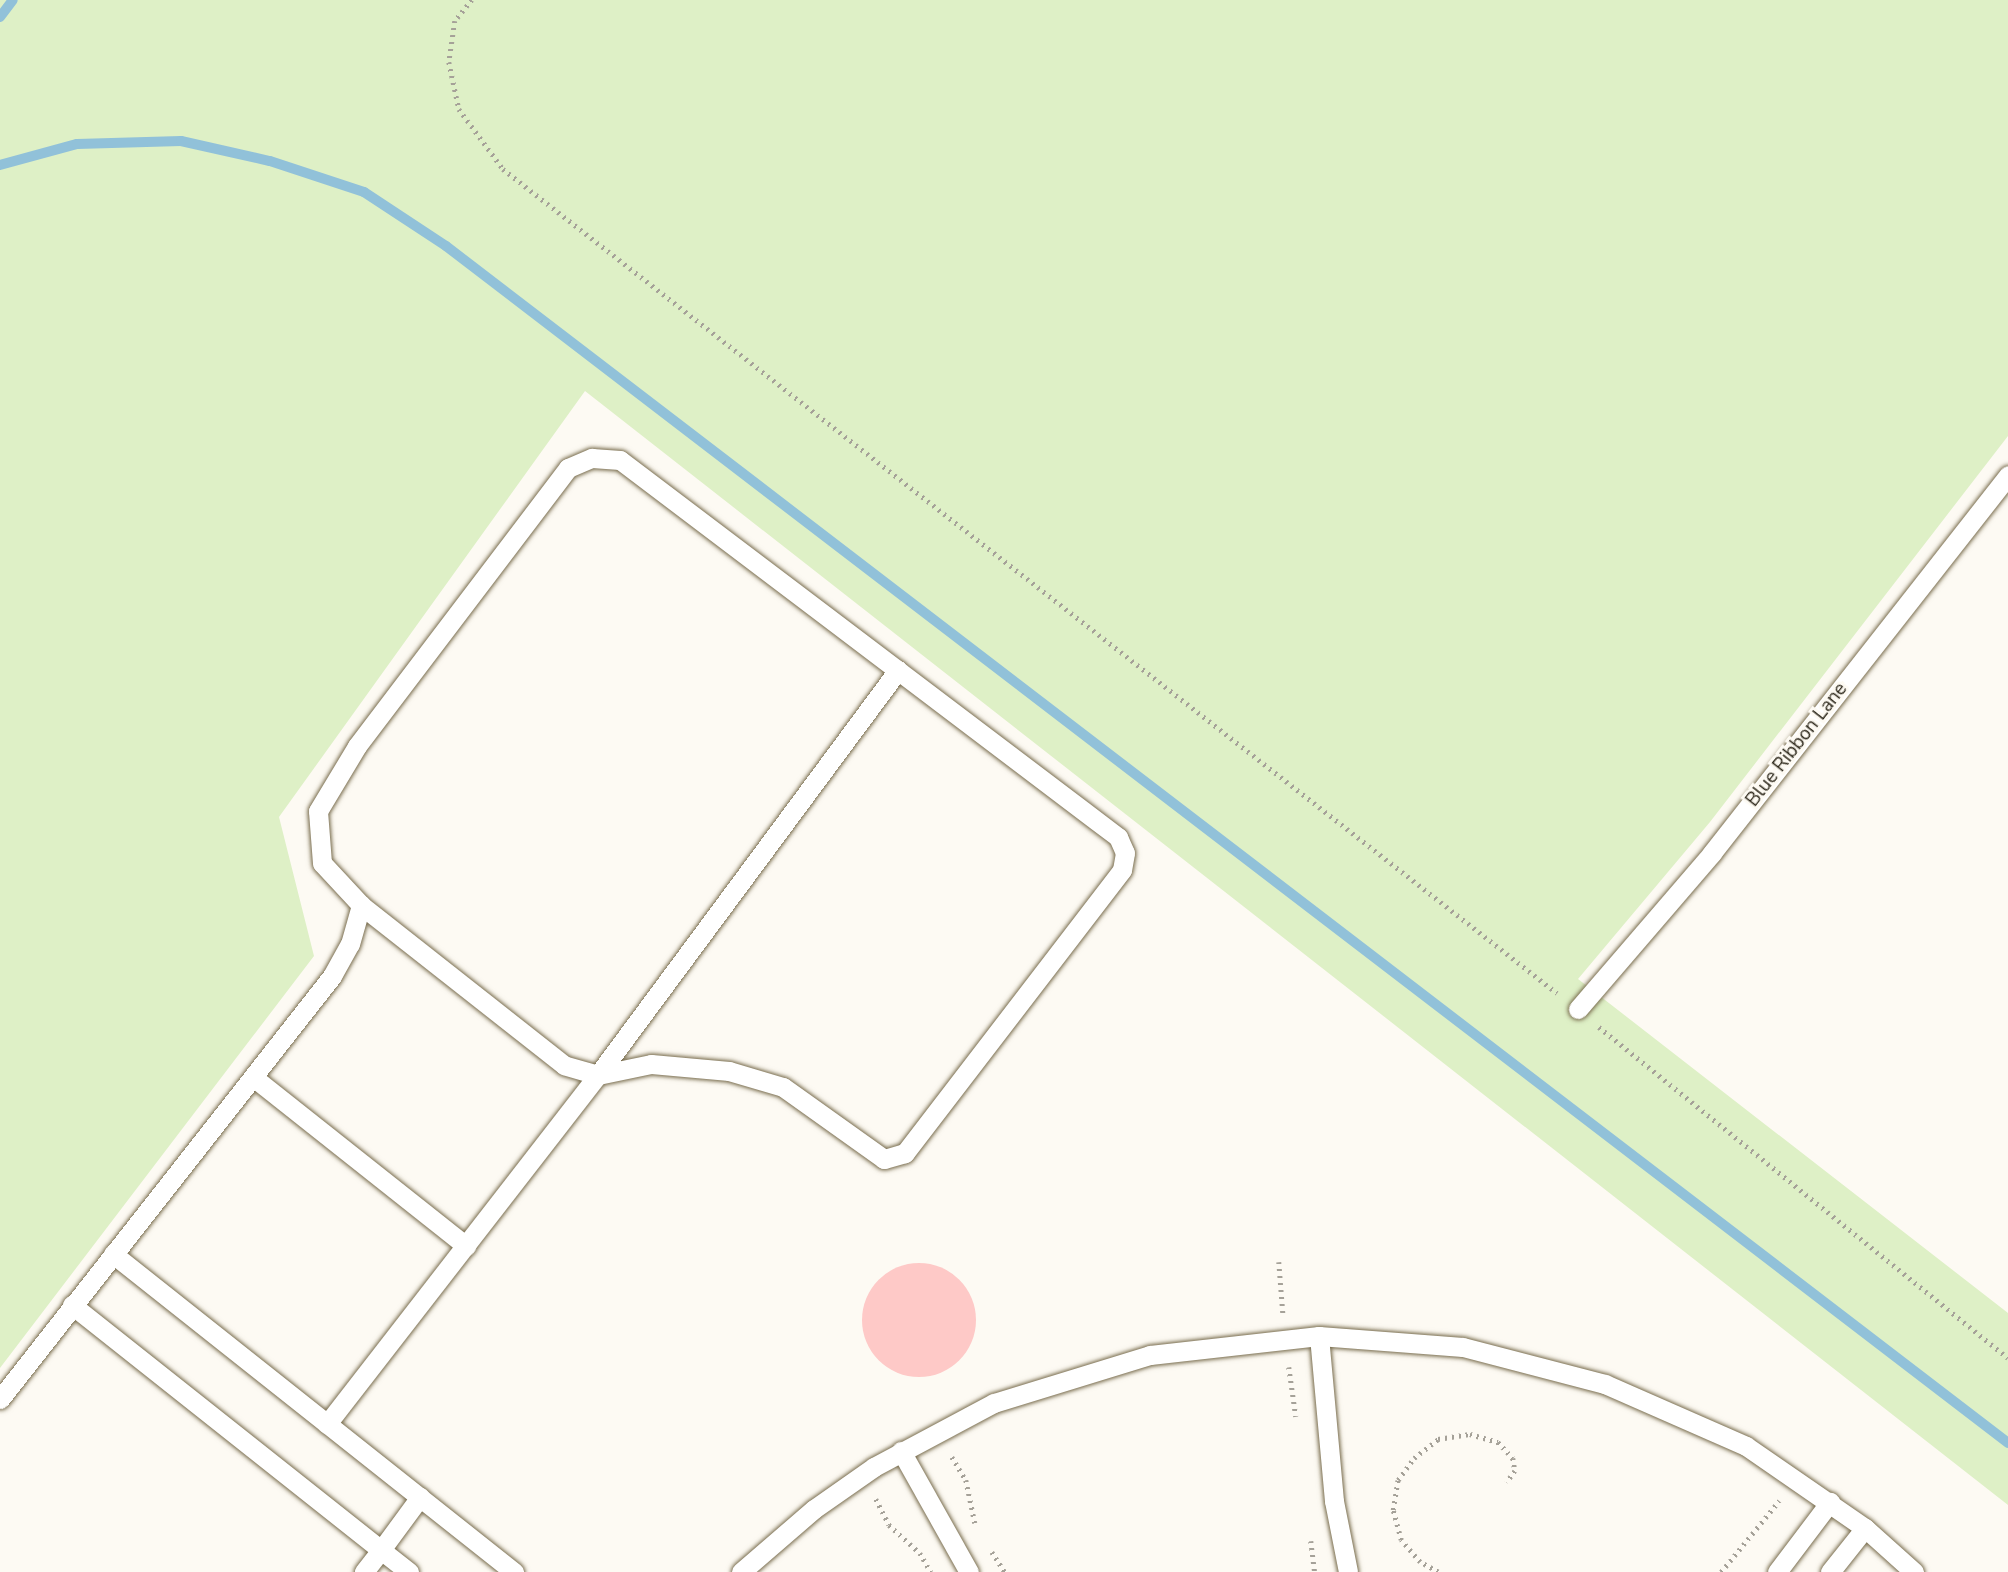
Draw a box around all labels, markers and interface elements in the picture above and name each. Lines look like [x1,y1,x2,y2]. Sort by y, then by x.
street label: Blue Ribbon Lane [1742,679,1852,811]

